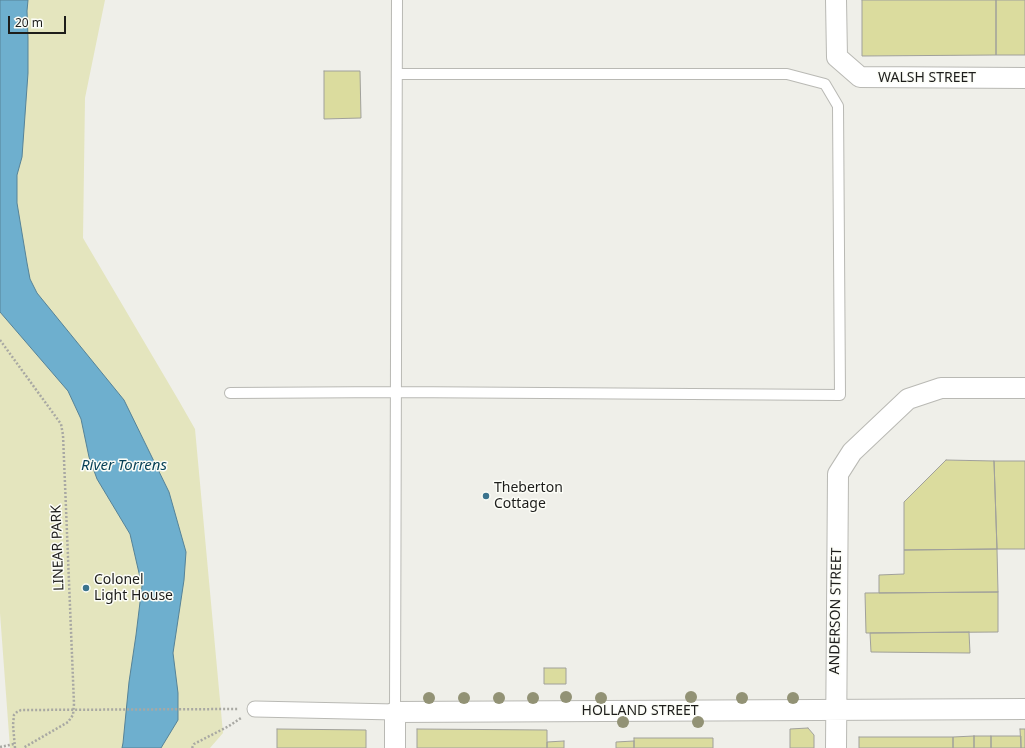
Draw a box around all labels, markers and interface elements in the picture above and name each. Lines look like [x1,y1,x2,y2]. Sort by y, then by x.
scale bar [10,8,68,34]
text: 20 m [15,14,43,31]
street label: WALSH STREET [878,70,976,86]
water label: River Torrens [81,457,167,475]
place label: Theberton Cottage [494,480,563,512]
marker: Theberton Cottage [481,491,491,501]
street label: LINEAR PARK [48,505,68,591]
street label: ANDERSON STREET [826,547,846,675]
place label: Colonel Light House [94,572,173,604]
marker: Colonel Light House [81,583,91,593]
street label: HOLLAND STREET [582,703,698,719]

